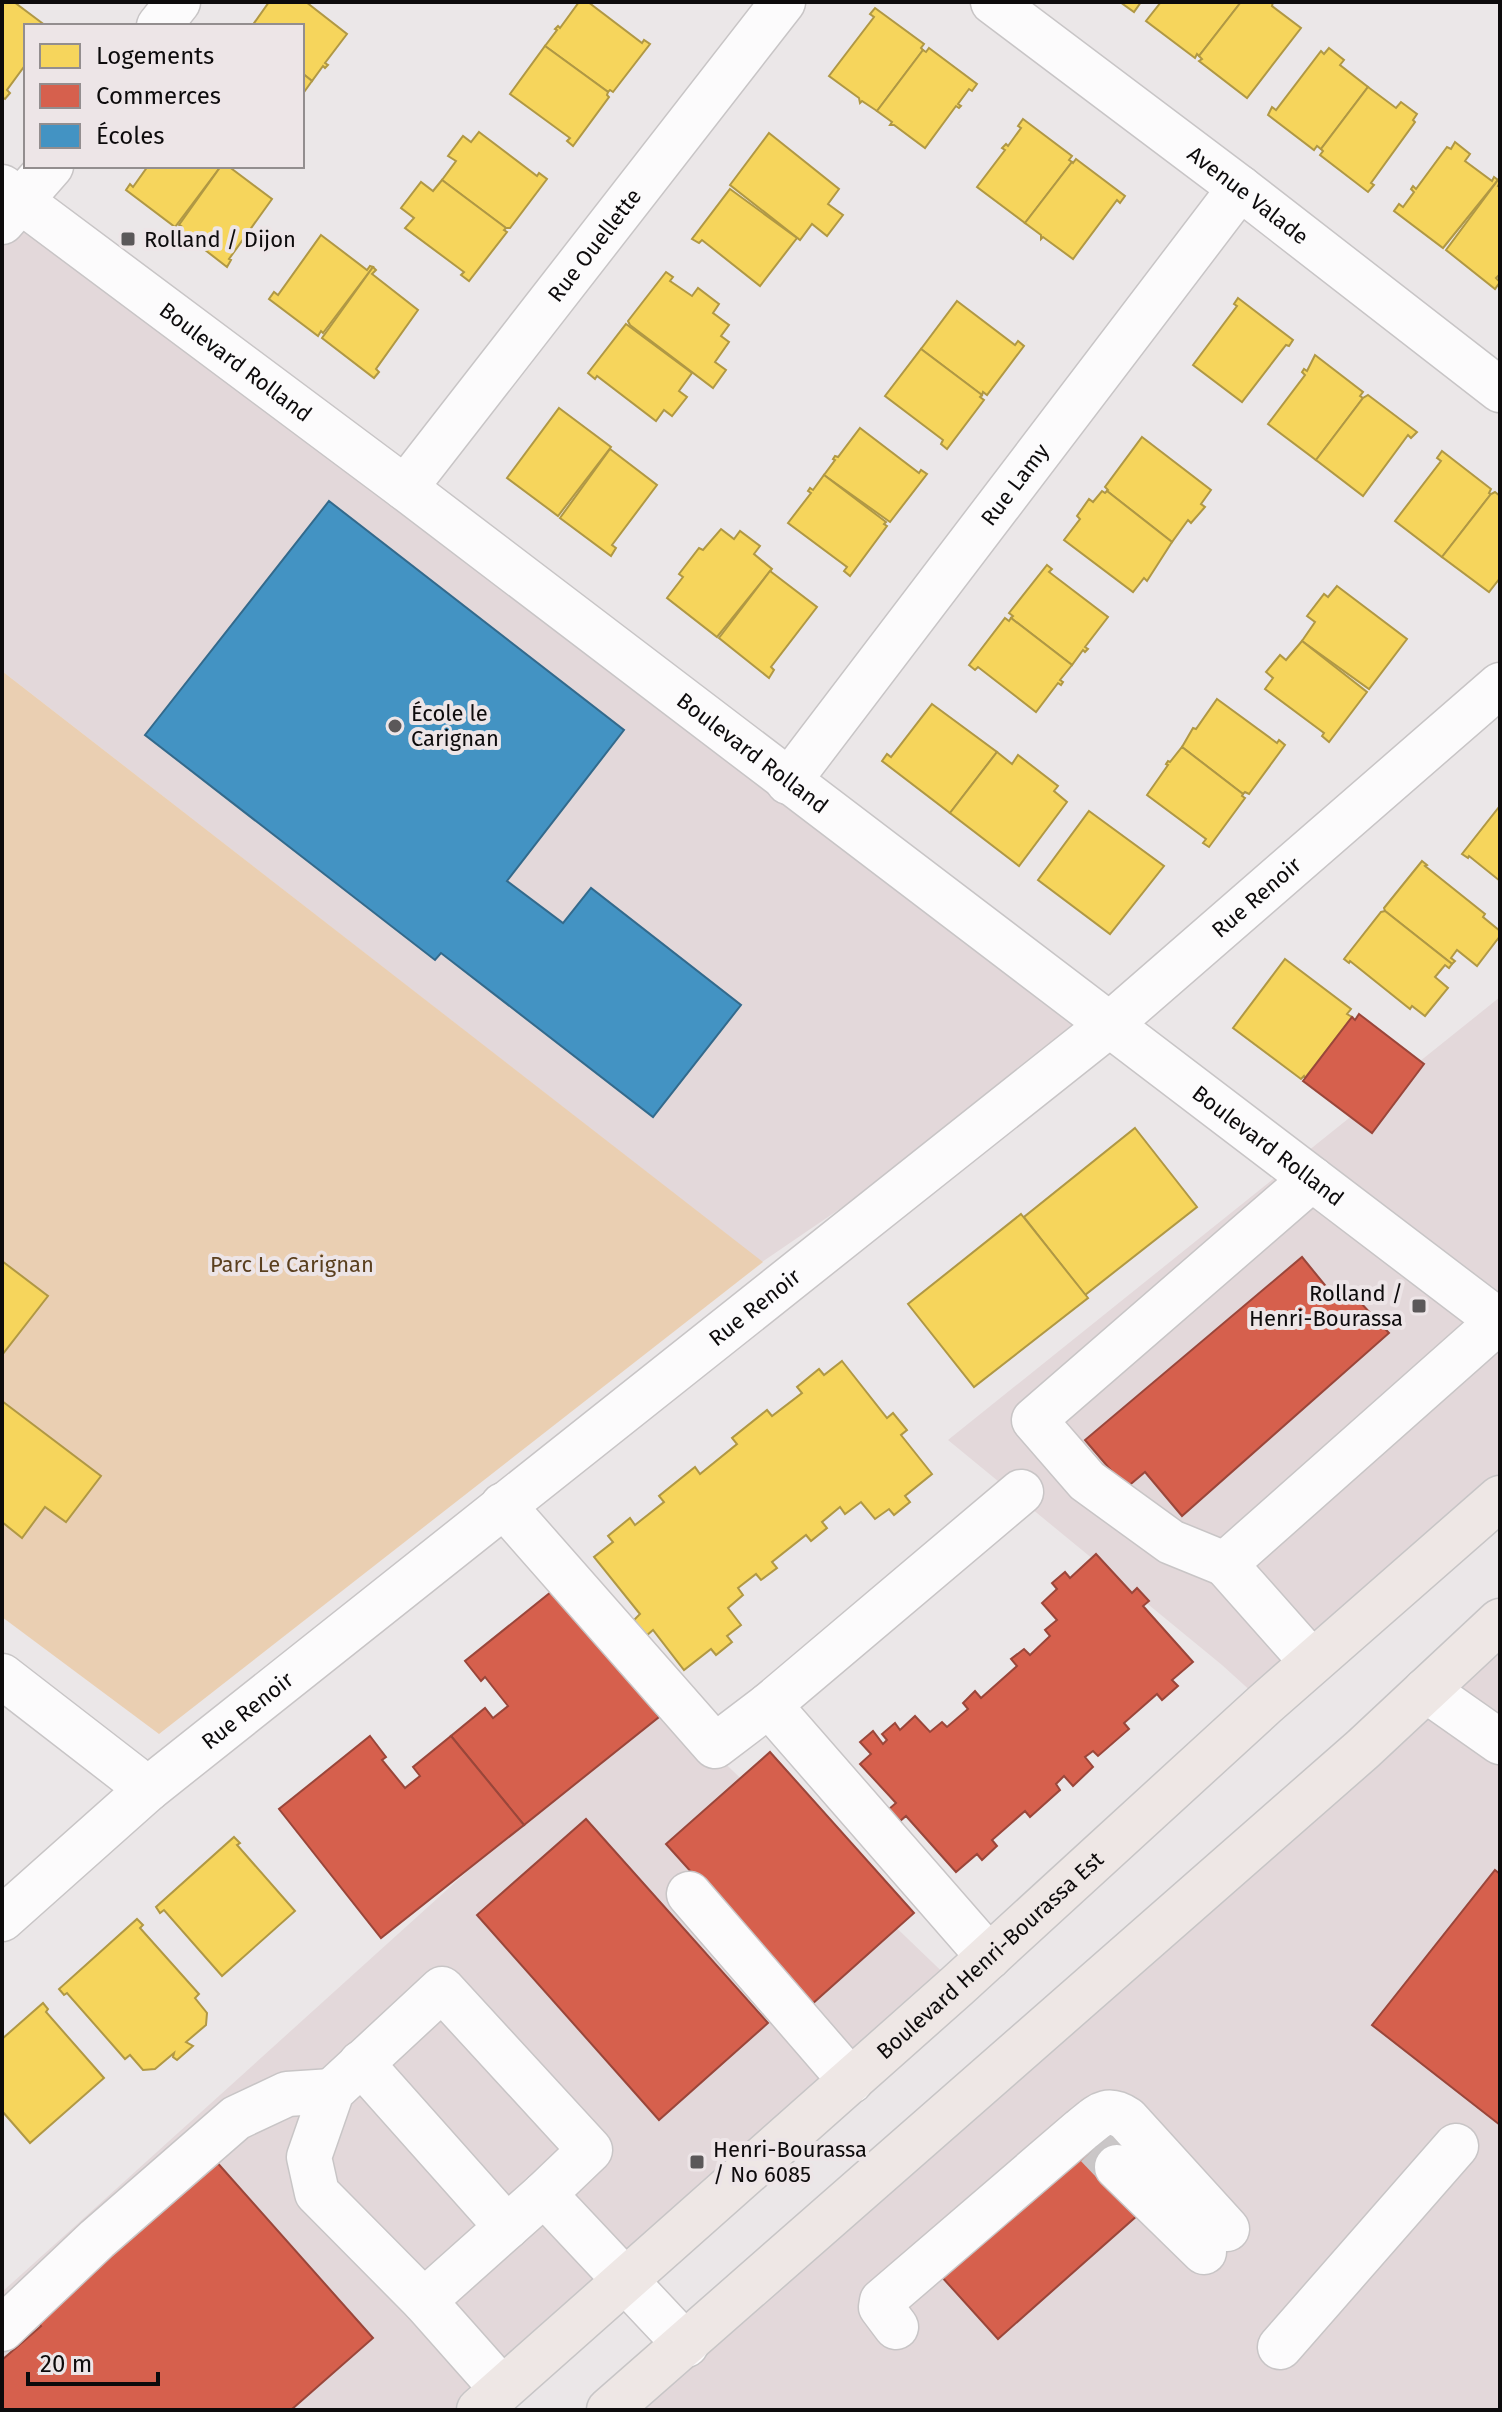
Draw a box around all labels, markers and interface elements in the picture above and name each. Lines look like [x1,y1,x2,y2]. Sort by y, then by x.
legend [24,24,304,168]
text: Logements [96,42,214,70]
text: Commerces [96,82,221,110]
text: Écoles [96,121,165,150]
street label: Avenue Valade [1182,140,1314,250]
street label: Rue Ouellette [542,183,647,307]
place label: Rolland / Dijon [144,226,296,253]
marker: Rolland / Dijon [119,230,137,248]
street label: Boulevard Rolland [154,296,317,428]
street label: Rue Lamy [975,438,1055,531]
street label: Boulevard Rolland [671,687,833,819]
place label: École le Carignan [411,700,499,752]
marker: École le Carignan [386,717,404,735]
street label: Rue Renoir [1206,851,1307,944]
street label: Boulevard Rolland [1187,1080,1349,1212]
park label: Parc Le Carignan [210,1251,374,1278]
street label: Rue Renoir [703,1262,806,1352]
place label: Rolland / Henri-Bourassa [1249,1280,1403,1332]
marker: Rolland / Henri-Bourassa [1410,1297,1428,1315]
street label: Rue Renoir [196,1666,299,1755]
street label: Boulevard Henri-Bourassa Est [871,1846,1109,2065]
place label: Henri-Bourassa / No 6085 [713,2136,867,2188]
marker: Henri-Bourassa / No 6085 [688,2153,706,2171]
scale bar [28,2336,158,2386]
text: 20 m [40,2350,92,2378]

